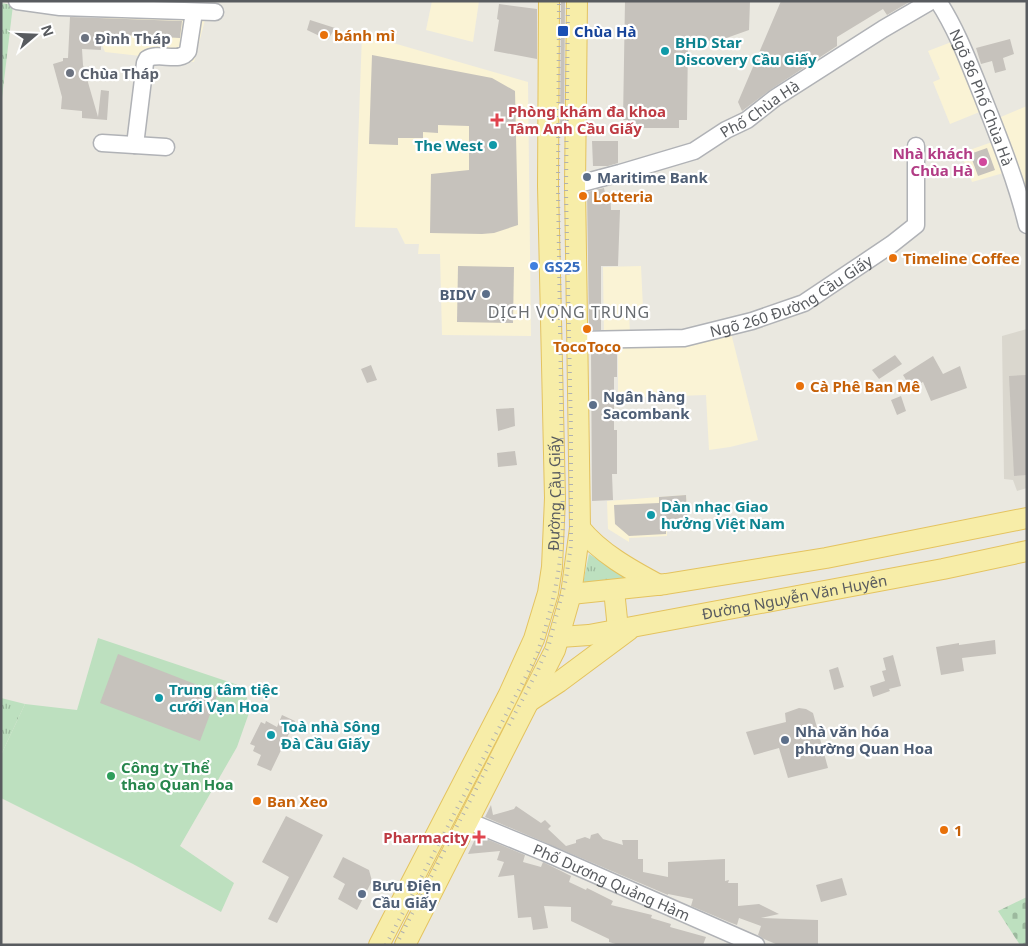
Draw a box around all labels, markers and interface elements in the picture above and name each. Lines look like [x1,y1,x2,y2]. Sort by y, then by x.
north arrow [10,10,60,60]
place label: Chùa Hà [574,21,636,41]
text: N [37,22,59,39]
marker: Chùa Hà [556,24,570,38]
place label: bánh mì [334,25,395,45]
street label: Ngõ 86 Phố Chùa Hà [945,25,1018,168]
place label: Đình Tháp [95,28,171,48]
marker: bánh mì [318,29,330,41]
marker: Đình Tháp [79,32,91,44]
place label: BHD Star Discovery Cầu Giấy [675,32,817,69]
marker: BHD Star Discovery Cầu Giấy [659,45,671,57]
place label: Chùa Tháp [80,63,159,83]
marker: Chùa Tháp [64,67,76,79]
street label: Phố Chùa Hà [716,75,803,141]
place label: Phòng khám đa khoa Tâm Anh Cầu Giấy [508,101,666,138]
marker: Phòng khám đa khoa Tâm Anh Cầu Giấy [490,113,504,127]
place label: The West [415,135,483,155]
marker: The West [487,139,499,151]
place label: Nhà khách Chùa Hà [893,143,973,180]
marker: Nhà khách Chùa Hà [977,156,989,168]
place label: Maritime Bank [597,167,709,187]
marker: Maritime Bank [581,171,593,183]
place label: Lotteria [593,186,653,206]
marker: Lotteria [577,190,589,202]
place label: Timeline Coffee [903,248,1020,268]
street label: Ngõ 260 Đường Cầu Giấy [708,250,876,341]
marker: Timeline Coffee [887,252,899,264]
place label: GS25 [544,256,580,276]
marker: GS25 [528,260,540,272]
place label: BIDV [440,284,476,304]
marker: BIDV [480,288,492,300]
district label: DỊCH VỌNG TRUNG [488,301,650,323]
marker: TocoToco [581,323,593,335]
place label: TocoToco [553,336,621,356]
place label: Cà Phê Ban Mê [810,376,920,396]
marker: Cà Phê Ban Mê [794,380,806,392]
place label: Ngân hàng Sacombank [603,386,690,423]
marker: Ngân hàng Sacombank [587,399,599,411]
street label: Đường Cầu Giấy [543,436,565,551]
place label: Dàn nhạc Giao hưởng Việt Nam [661,496,785,533]
marker: Dàn nhạc Giao hưởng Việt Nam [645,509,657,521]
street label: Đường Nguyễn Văn Huyên [700,570,889,624]
place label: Trung tâm tiệc cưới Vạn Hoa [169,679,278,716]
marker: Trung tâm tiệc cưới Vạn Hoa [153,692,165,704]
place label: Toà nhà Sông Đà Cầu Giấy [281,716,380,753]
place label: Nhà văn hóa phường Quan Hoa [795,721,933,758]
marker: Toà nhà Sông Đà Cầu Giấy [265,729,277,741]
marker: Nhà văn hóa phường Quan Hoa [779,734,791,746]
place label: Công ty Thể thao Quan Hoa [121,757,234,794]
marker: Công ty Thể thao Quan Hoa [105,770,117,782]
place label: Ban Xeo [267,791,328,811]
marker: Ban Xeo [251,795,263,807]
place label: 1 [954,820,963,840]
marker: 1 [938,824,950,836]
place label: Pharmacity [383,827,469,847]
marker: Pharmacity [473,831,485,843]
street label: Phố Dương Quảng Hàm [530,839,693,925]
place label: Bưu Điện Cầu Giấy [372,875,441,912]
marker: Bưu Điện Cầu Giấy [356,888,368,900]

